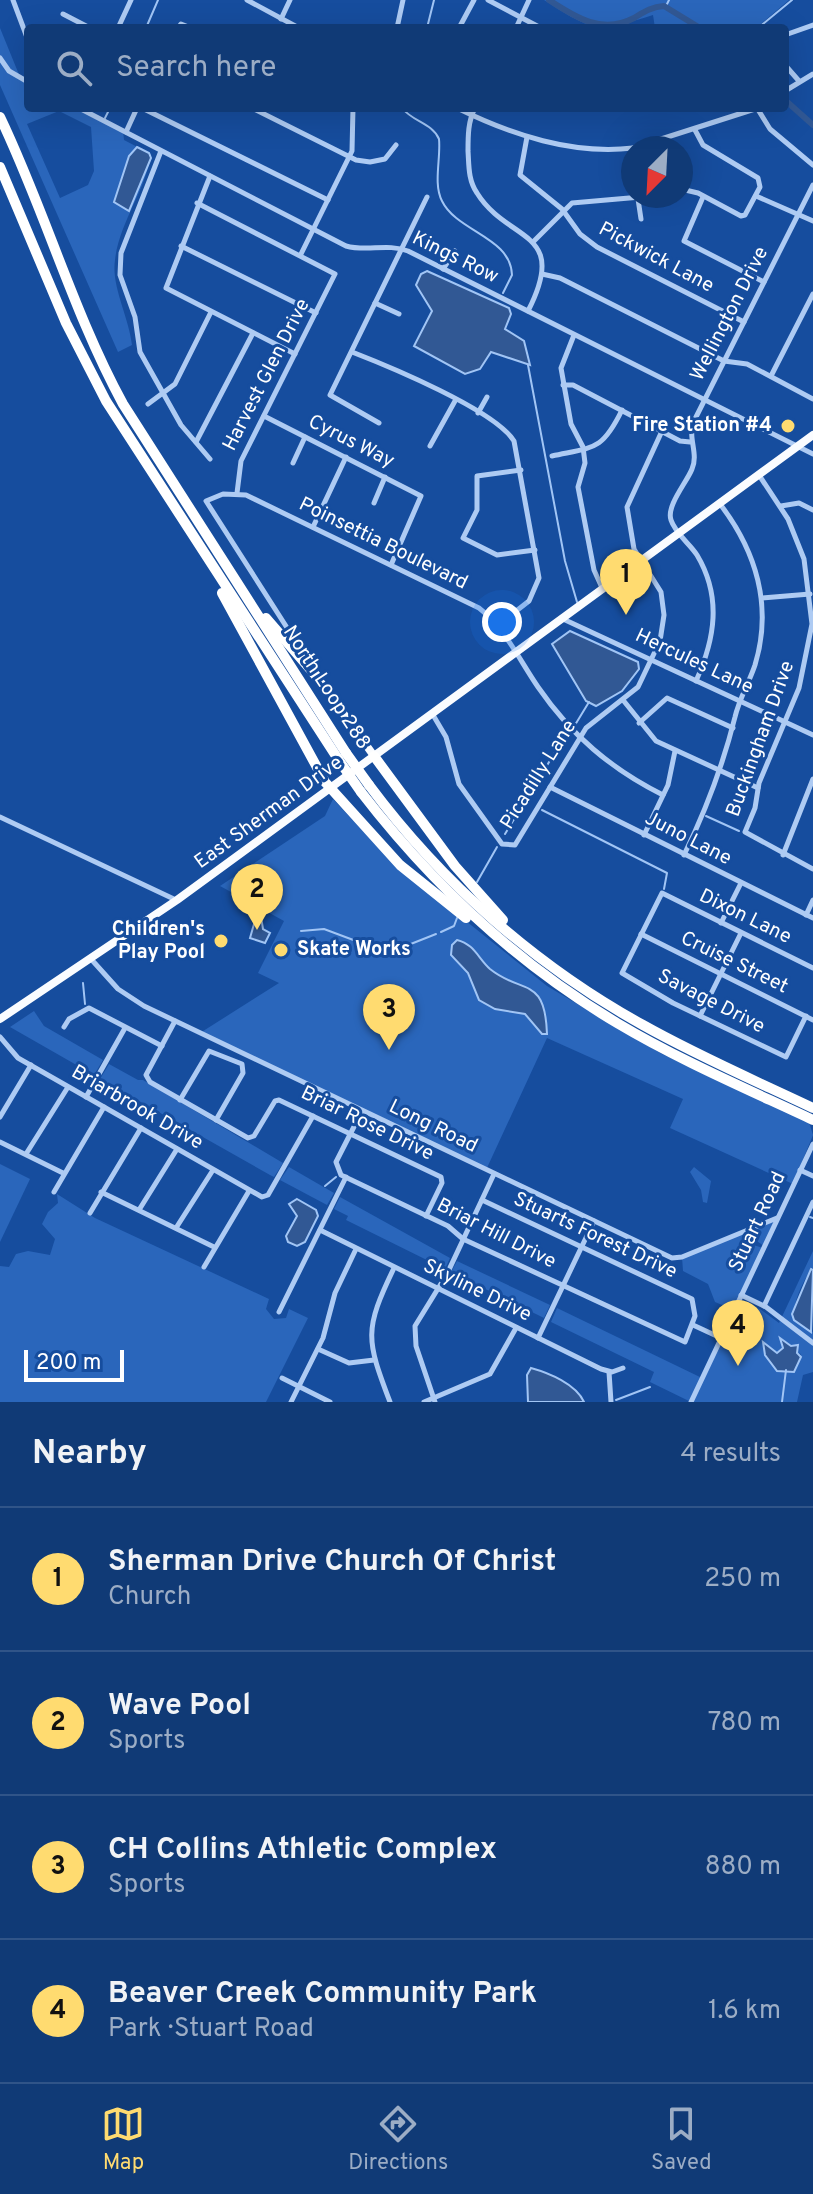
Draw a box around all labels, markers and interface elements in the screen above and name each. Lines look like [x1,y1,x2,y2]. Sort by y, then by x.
search box [24,24,789,112]
icon: search [52,46,96,90]
text: Search here [116,50,276,87]
north arrow [621,136,693,208]
street label: Pickwick Lane [594,217,718,299]
street label: Kings Row [407,226,503,290]
street label: Wellington Drive [685,242,775,386]
street label: Harvest Glen Drive [217,294,317,456]
street label: Cyrus Way [303,409,399,475]
place label: Fire Station #4 [632,413,772,439]
marker: Fire Station #4 [779,417,797,435]
street label: Poinsettia Boulevard [294,492,472,596]
pin: 1 [600,549,652,615]
your location [482,602,522,642]
street label: North Loop 288 [276,621,376,755]
street label: Hercules Lane [631,623,757,701]
street label: Buckingham Drive [721,658,801,820]
street label: Picadilly Lane [495,715,583,835]
street label: East Sherman Drive [190,750,348,876]
street label: Juno Lane [640,806,736,872]
pin: 2 [231,864,283,930]
street label: Dixon Lane [694,883,796,951]
place label: Children's Play Pool [112,917,205,966]
street label: Cruise Street [676,926,792,1000]
marker: Children's Play Pool [212,932,230,950]
place label: Skate Works [297,937,411,963]
marker: Skate Works [272,941,290,959]
street label: Savage Drive [653,964,769,1040]
pin: 3 [363,984,415,1050]
street label: Briarbrook Drive [66,1060,208,1156]
street label: Briar Rose Drive [296,1081,438,1167]
street label: Long Road [384,1094,482,1160]
street label: Stuart Road [723,1168,793,1276]
street label: Stuarts Forest Drive [509,1187,681,1285]
street label: Briar Hill Drive [432,1193,560,1275]
street label: Skyline Drive [418,1254,536,1328]
pin: 4 [712,1300,764,1366]
scale bar [24,1346,124,1382]
text: 200 m [36,1350,101,1377]
text: Nearby [32,1433,147,1476]
text: 4 results [680,1438,781,1471]
text: Sherman Drive Church Of Christ [108,1544,556,1581]
text: 1 [53,1563,63,1596]
text: 250 m [704,1563,781,1596]
text: Church [108,1581,191,1614]
text: Wave Pool [108,1688,251,1725]
text: 2 [50,1707,66,1740]
text: 780 m [708,1707,781,1740]
text: Sports [108,1725,185,1758]
text: CH Collins Athletic Complex [108,1832,497,1869]
text: 3 [50,1851,66,1884]
text: 880 m [705,1851,781,1884]
text: Sports [108,1869,185,1902]
text: Beaver Creek Community Park [108,1976,537,2013]
text: 4 [50,1995,66,2028]
text: 1.6 km [708,1995,781,2028]
text: Park · Stuart Road [108,2013,314,2046]
tab: Map [101,2102,145,2177]
tab: Directions [348,2102,448,2177]
tab: Saved [651,2102,712,2177]

